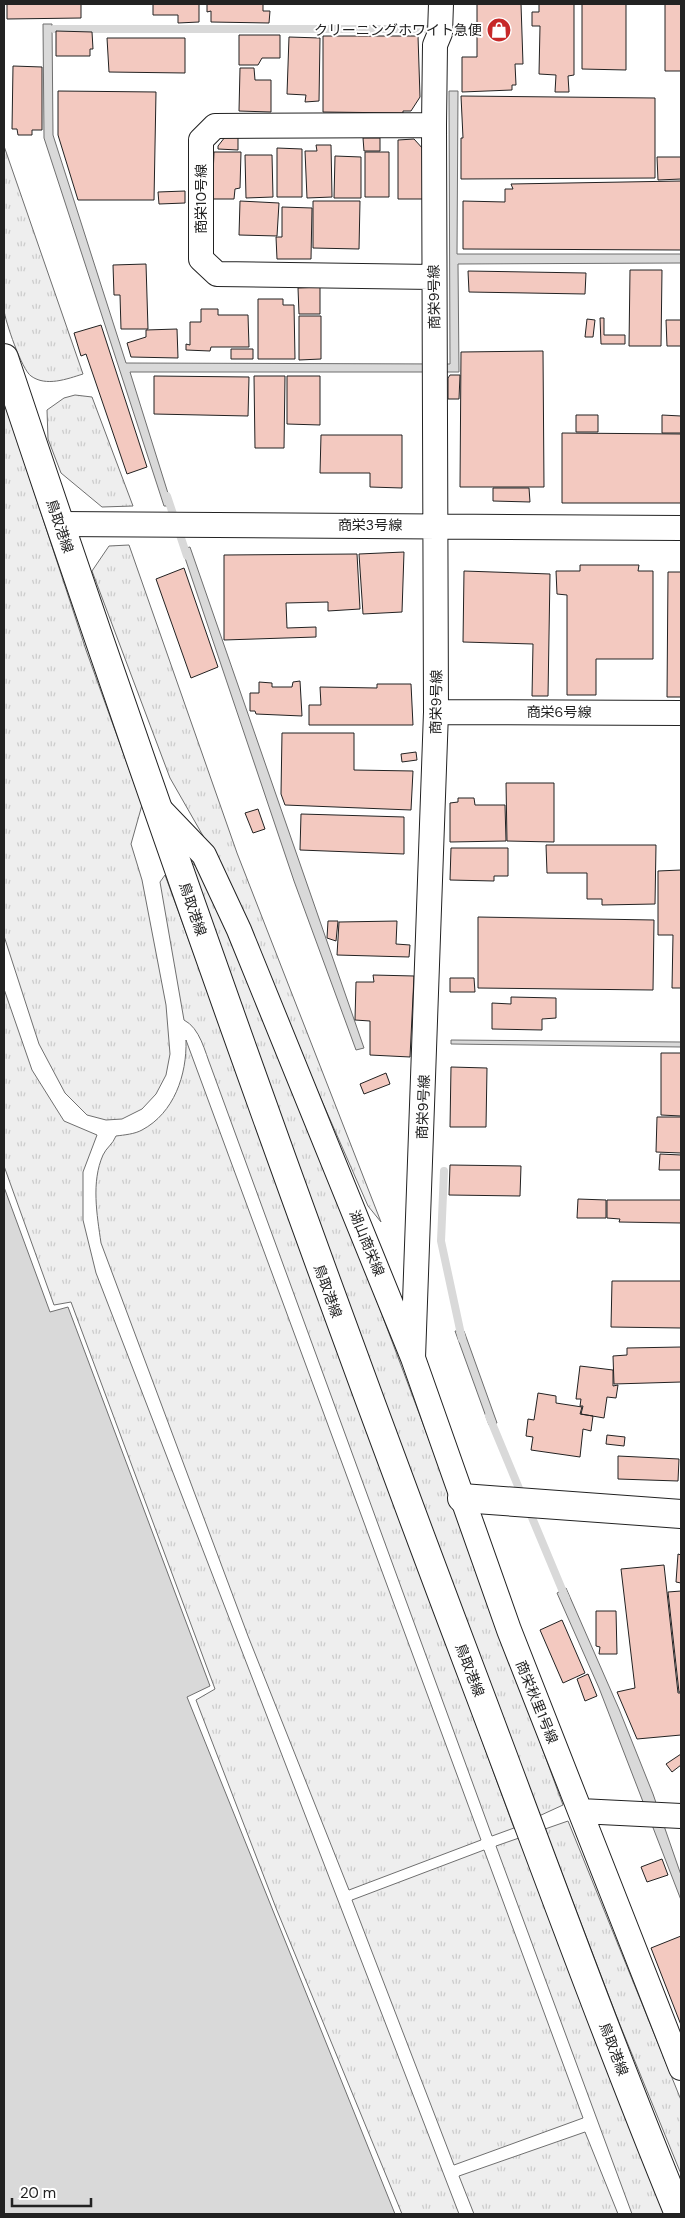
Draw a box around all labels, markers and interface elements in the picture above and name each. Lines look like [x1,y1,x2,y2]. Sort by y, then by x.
shop icon: クリーニングホワイト急便 [486,17,512,43]
place label: クリーニングホワイト急便 [314,21,482,39]
street label: 商栄10号線 [192,164,210,234]
street label: 商栄9号線 [424,264,444,330]
street label: 鳥取港線 [42,497,78,555]
street label: 商栄3号線 [338,516,402,534]
street label: 商栄9号線 [426,669,446,735]
street label: 商栄6号線 [527,703,591,721]
street label: 鳥取港線 [175,880,211,938]
street label: 商栄9号線 [413,1074,433,1140]
street label: 湖山商栄線 [346,1207,388,1279]
street label: 鳥取港線 [310,1262,346,1320]
street label: 鳥取港線 [452,1641,488,1699]
street label: 商栄秋里1号線 [512,1658,562,1746]
street label: 鳥取港線 [596,2020,632,2078]
scale bar [12,2176,91,2208]
text: 20 m [20,2183,56,2203]

